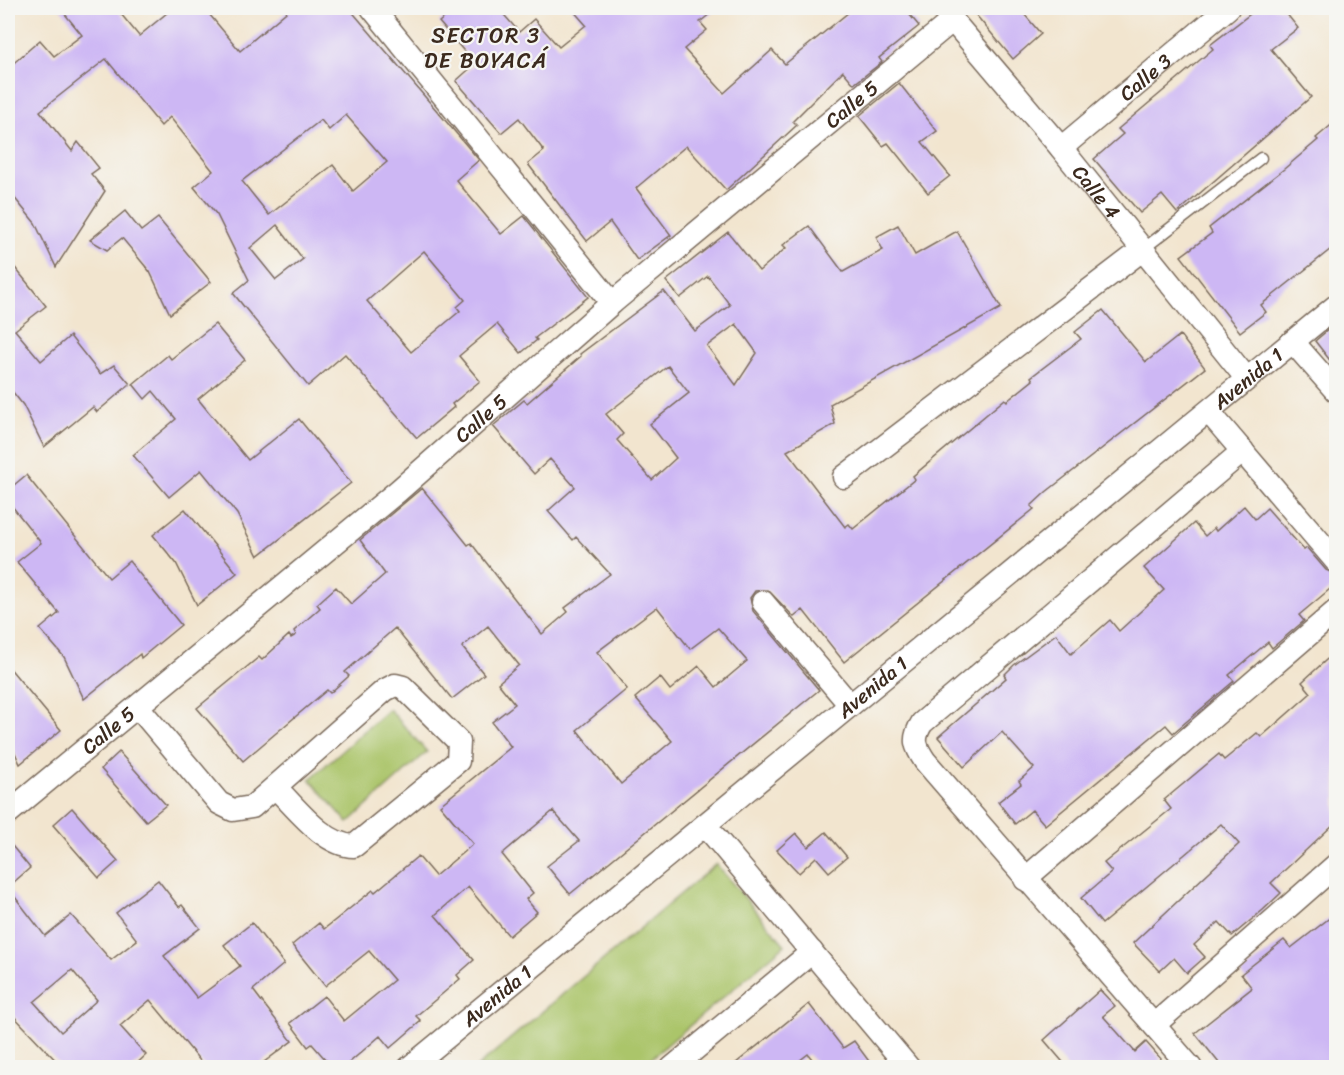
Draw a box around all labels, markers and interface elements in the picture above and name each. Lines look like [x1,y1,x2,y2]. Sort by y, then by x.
district label: SECTOR 3 DE BOYACÁ [424,16,549,80]
street label: Calle 3 [1111,45,1180,111]
street label: Calle 5 [817,71,887,138]
street label: Calle 4 [1063,157,1129,227]
street label: Avenida 1 [1204,339,1292,419]
street label: Calle 5 [446,385,516,452]
street label: Avenida 1 [829,647,916,728]
street label: Calle 5 [74,697,143,764]
street label: Avenida 1 [453,956,541,1037]

